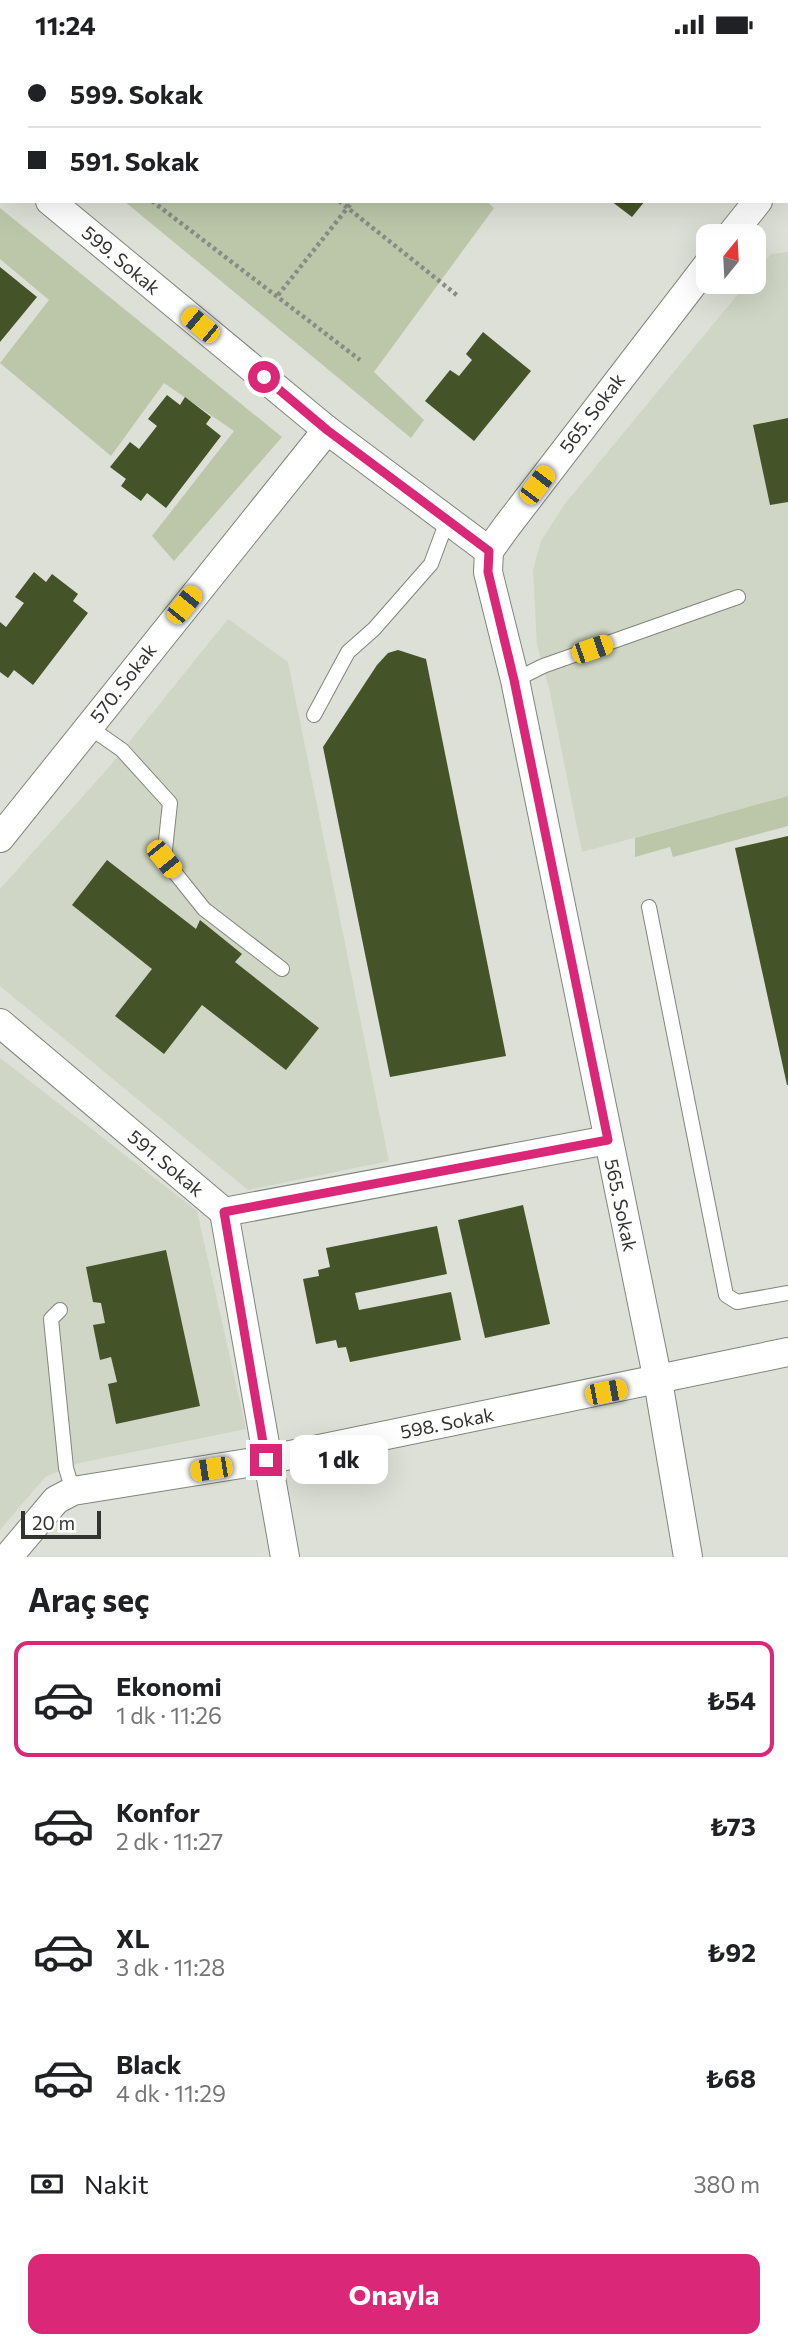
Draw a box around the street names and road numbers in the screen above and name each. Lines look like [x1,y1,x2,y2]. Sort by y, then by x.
street label: 599. Sokak [78,220,165,299]
street label: 565. Sokak [554,368,629,457]
street label: 570. Sokak [85,639,161,727]
street label: 591. Sokak [124,1124,209,1201]
street label: 565. Sokak [600,1156,643,1253]
street label: 598. Sokak [398,1402,496,1443]

